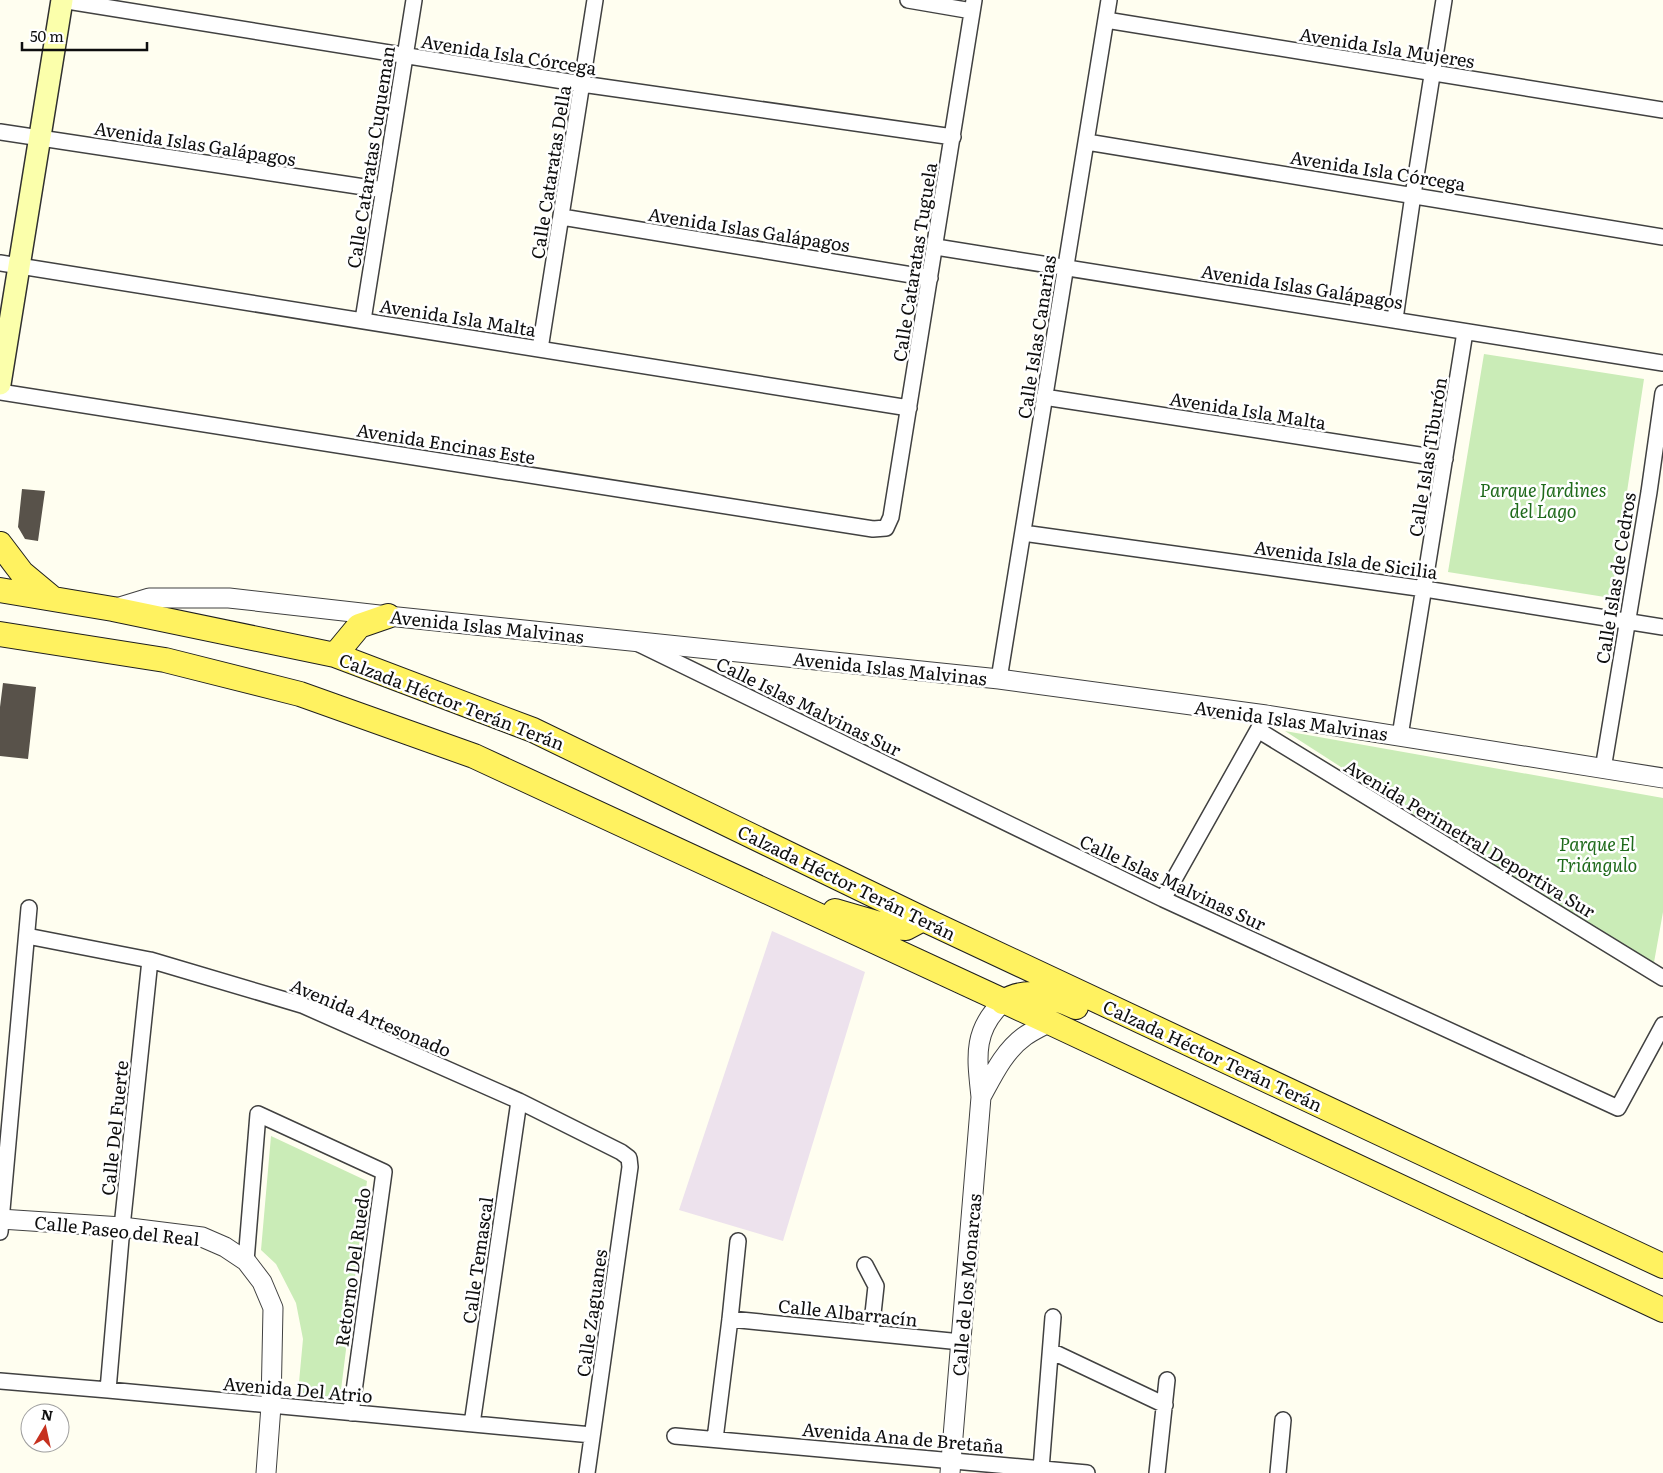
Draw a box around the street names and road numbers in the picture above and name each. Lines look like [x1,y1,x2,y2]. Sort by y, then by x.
street label: Avenida Isla Mujeres [1298,20,1476,74]
street label: Avenida Isla Córcega [419,27,599,81]
street label: Calle Cataratas Cuqueman [339,44,401,270]
street label: Calle Cataratas Della [523,83,577,261]
street label: Avenida Islas Galápagos [92,114,298,172]
street label: Avenida Isla Córcega [1288,143,1468,197]
street label: Calle Cataratas Tuguela [885,160,943,364]
street label: Avenida Islas Galápagos [646,200,852,258]
street label: Calle Islas Canarias [1010,253,1062,421]
street label: Avenida Islas Galápagos [1199,257,1405,315]
street label: Avenida Isla Malta [378,291,538,343]
street label: Calle Islas Tiburón [1401,375,1453,539]
street label: Avenida Isla Malta [1168,384,1328,436]
street label: Avenida Encinas Este [355,416,537,470]
street label: Calle Islas de Cedros [1588,490,1642,666]
street label: Avenida Isla de Sicilia [1252,533,1440,585]
street label: Avenida Islas Malvinas [389,602,585,650]
street label: Avenida Islas Malvinas [792,644,988,692]
street label: Calzada Héctor Terán Terán [335,645,569,757]
street label: Calle Islas Malvinas Sur [712,649,907,763]
street label: Avenida Islas Malvinas [1193,693,1389,747]
street label: Avenida Perimetral Deportiva Sur [1339,752,1601,924]
street label: Calzada Héctor Terán Terán [733,817,961,947]
street label: Calle Islas Malvinas Sur [1075,827,1271,937]
street label: Avenida Artesonado [286,971,456,1063]
street label: Calzada Héctor Terán Terán [1099,992,1327,1118]
street label: Calle Del Fuerte [93,1059,135,1197]
street label: Retorno Del Ruedo [327,1186,377,1348]
street label: Calle de los Monarcas [945,1193,987,1377]
street label: Calle Temascal [455,1195,499,1325]
street label: Calle Paseo del Real [33,1208,201,1252]
street label: Calle Zaguanes [569,1248,613,1378]
street label: Calle Albarracín [777,1291,919,1333]
street label: Avenida Del Atrio [222,1369,374,1409]
street label: Avenida Ana de Bretaña [801,1415,1005,1459]

